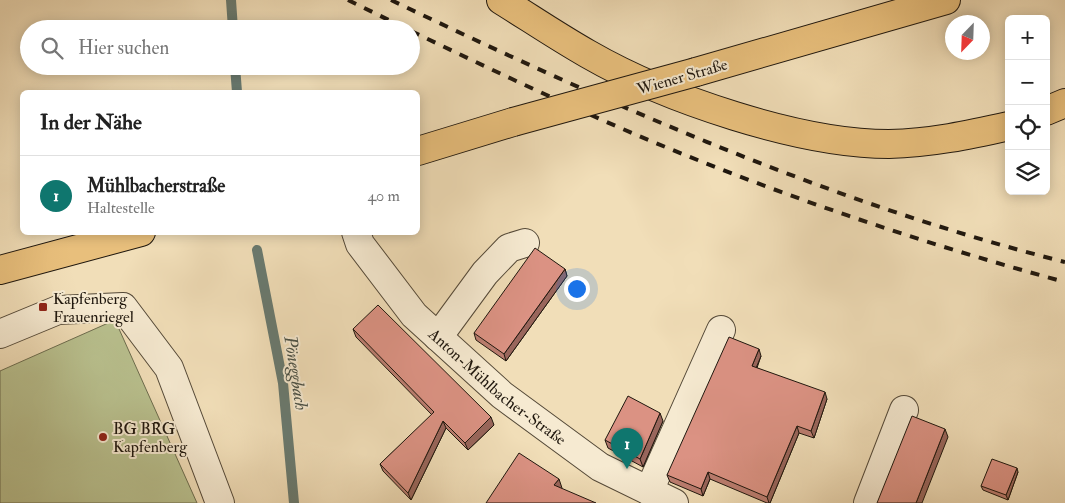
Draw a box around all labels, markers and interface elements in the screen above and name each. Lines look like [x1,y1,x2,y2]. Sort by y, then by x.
north arrow [945,15,990,60]
map controls [1005,15,1050,195]
button: + [1005,15,1050,60]
search box [20,20,420,75]
icon: search [38,34,66,62]
text: Hier suchen [78,36,169,60]
street label: Wiener Straße [634,54,730,100]
button: − [1005,60,1050,105]
button: locate [1005,105,1050,150]
text: In der Nähe [40,109,142,136]
button: layers [1005,150,1050,195]
text: Mühlbacherstraße [87,174,225,198]
text: 1 [53,186,59,206]
text: 40 m [367,186,400,206]
text: Haltestelle [87,198,155,218]
your location [564,276,590,302]
place label: Kapfenberg Frauenriegel [53,289,134,327]
marker: Kapfenberg Frauenriegel [37,301,49,313]
street label: Anton-Mühlbacher-Straße [423,324,570,450]
water label: Pöneggbach [278,333,313,412]
place label: BG BRG Kapfenberg [113,419,188,458]
pin: 1 [611,428,643,469]
marker: BG BRG Kapfenberg [97,431,109,443]

